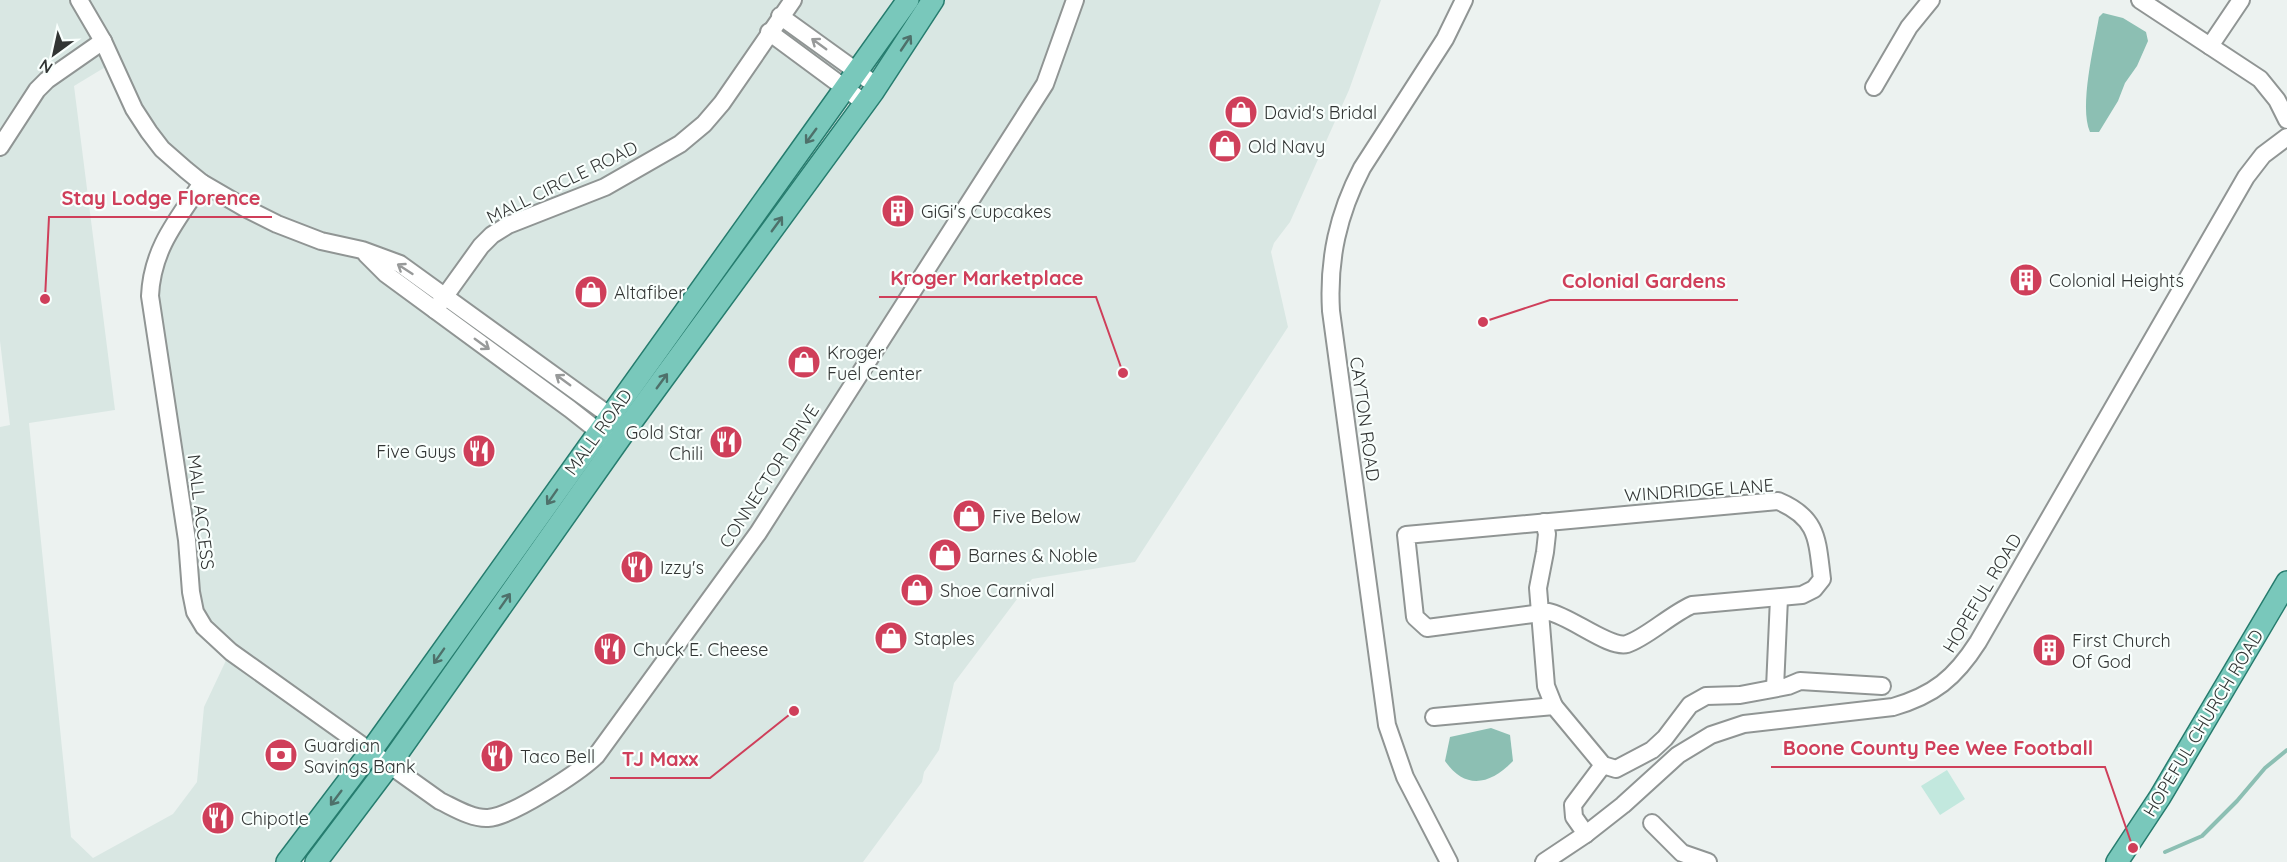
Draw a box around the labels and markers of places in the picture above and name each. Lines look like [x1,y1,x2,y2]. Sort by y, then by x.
shop icon: David's Bridal [1223,94,1259,130]
place label: David's Bridal [1264,101,1377,124]
shop icon: Old Navy [1207,128,1243,164]
place label: Old Navy [1248,135,1325,158]
callout: Stay Lodge Florence [49,179,272,217]
building icon: GiGi's Cupcakes [880,193,916,229]
place label: GiGi's Cupcakes [921,200,1052,223]
callout: Kroger Marketplace [879,259,1096,297]
callout: Colonial Gardens [1550,262,1738,300]
building icon: Colonial Heights [2008,262,2044,298]
place label: Colonial Heights [2049,269,2184,292]
shop icon: Altafiber [573,274,609,310]
place label: Altafiber [614,281,685,304]
place label: Kroger Fuel Center [827,341,922,385]
shop icon: Kroger Fuel Center [786,344,822,380]
place label: Gold Star Chili [626,421,703,465]
restaurant icon: Gold Star Chili [708,424,744,460]
restaurant icon: Five Guys [461,433,497,469]
place label: Five Guys [376,440,456,463]
shop icon: Five Below [951,498,987,534]
place label: Five Below [992,505,1081,528]
shop icon: Barnes & Noble [927,537,963,573]
place label: Barnes & Noble [968,544,1098,567]
restaurant icon: Izzy's [619,549,655,585]
place label: Izzy's [660,556,704,579]
shop icon: Shoe Carnival [899,572,935,608]
place label: Shoe Carnival [940,579,1055,602]
shop icon: Staples [873,620,909,656]
place label: Staples [914,627,975,650]
place label: First Church Of God [2072,629,2171,673]
restaurant icon: Chuck E. Cheese [592,631,628,667]
building icon: First Church Of God [2031,632,2067,668]
place label: Chuck E. Cheese [633,638,768,661]
callout: Boone County Pee Wee Football [1771,729,2105,767]
place label: Guardian Savings Bank [304,734,416,778]
bank icon: Guardian Savings Bank [263,737,299,773]
restaurant icon: Taco Bell [479,738,515,774]
callout: TJ Maxx [610,740,710,778]
place label: Taco Bell [520,745,595,768]
restaurant icon: Chipotle [200,800,236,836]
place label: Chipotle [241,807,309,830]

